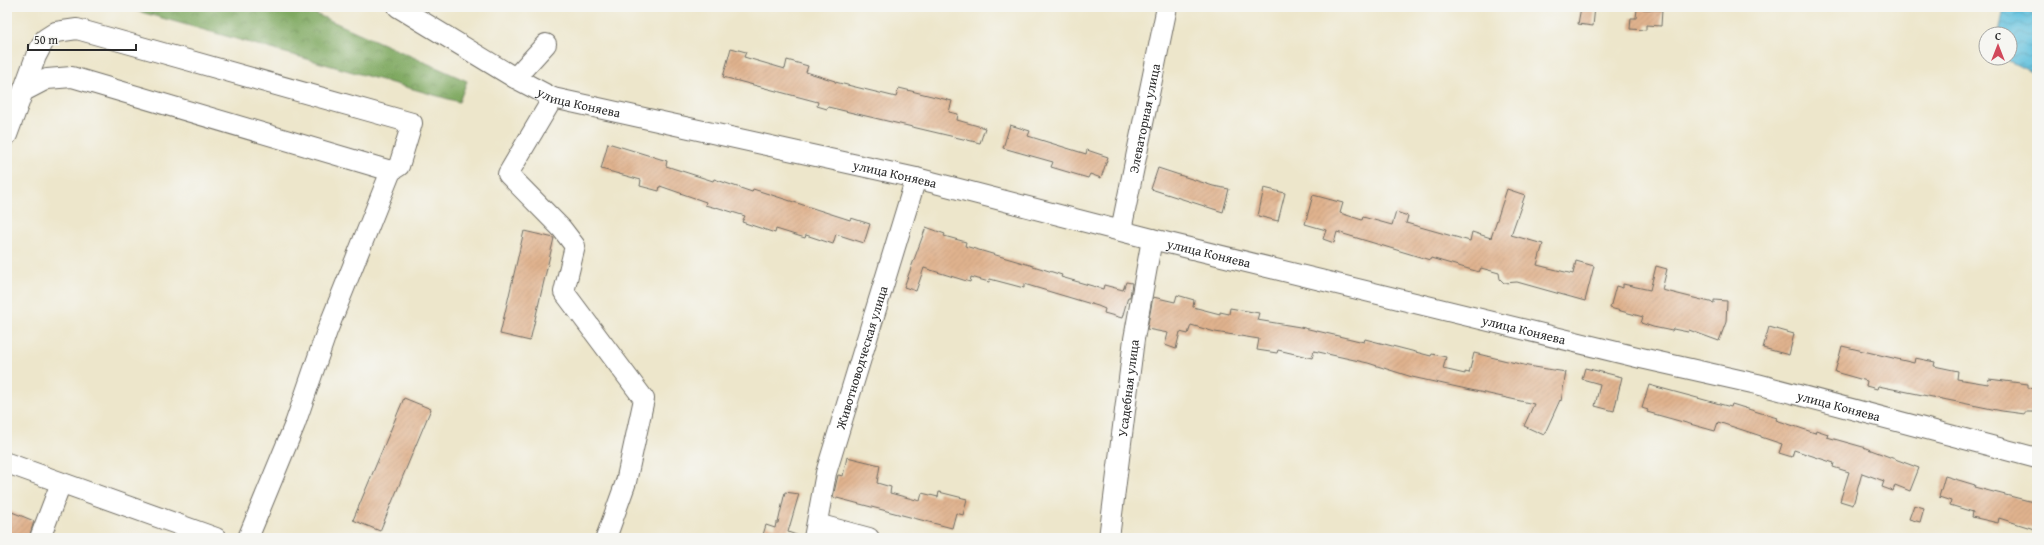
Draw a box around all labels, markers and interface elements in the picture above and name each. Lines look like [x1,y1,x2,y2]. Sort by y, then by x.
scale bar [28,26,136,52]
north arrow [1978,26,2018,66]
text: С [1995,28,2001,44]
text: 50 m [34,31,58,48]
street label: Элеваторная улица [1124,61,1165,175]
street label: улица Коняева [533,82,623,123]
street label: улица Коняева [850,155,940,193]
street label: улица Коняева [1164,234,1253,273]
street label: Животноводческая улица [831,283,893,433]
street label: улица Коняева [1479,310,1568,350]
street label: Усадебная улица [1113,338,1144,438]
street label: улица Коняева [1794,386,1883,426]

